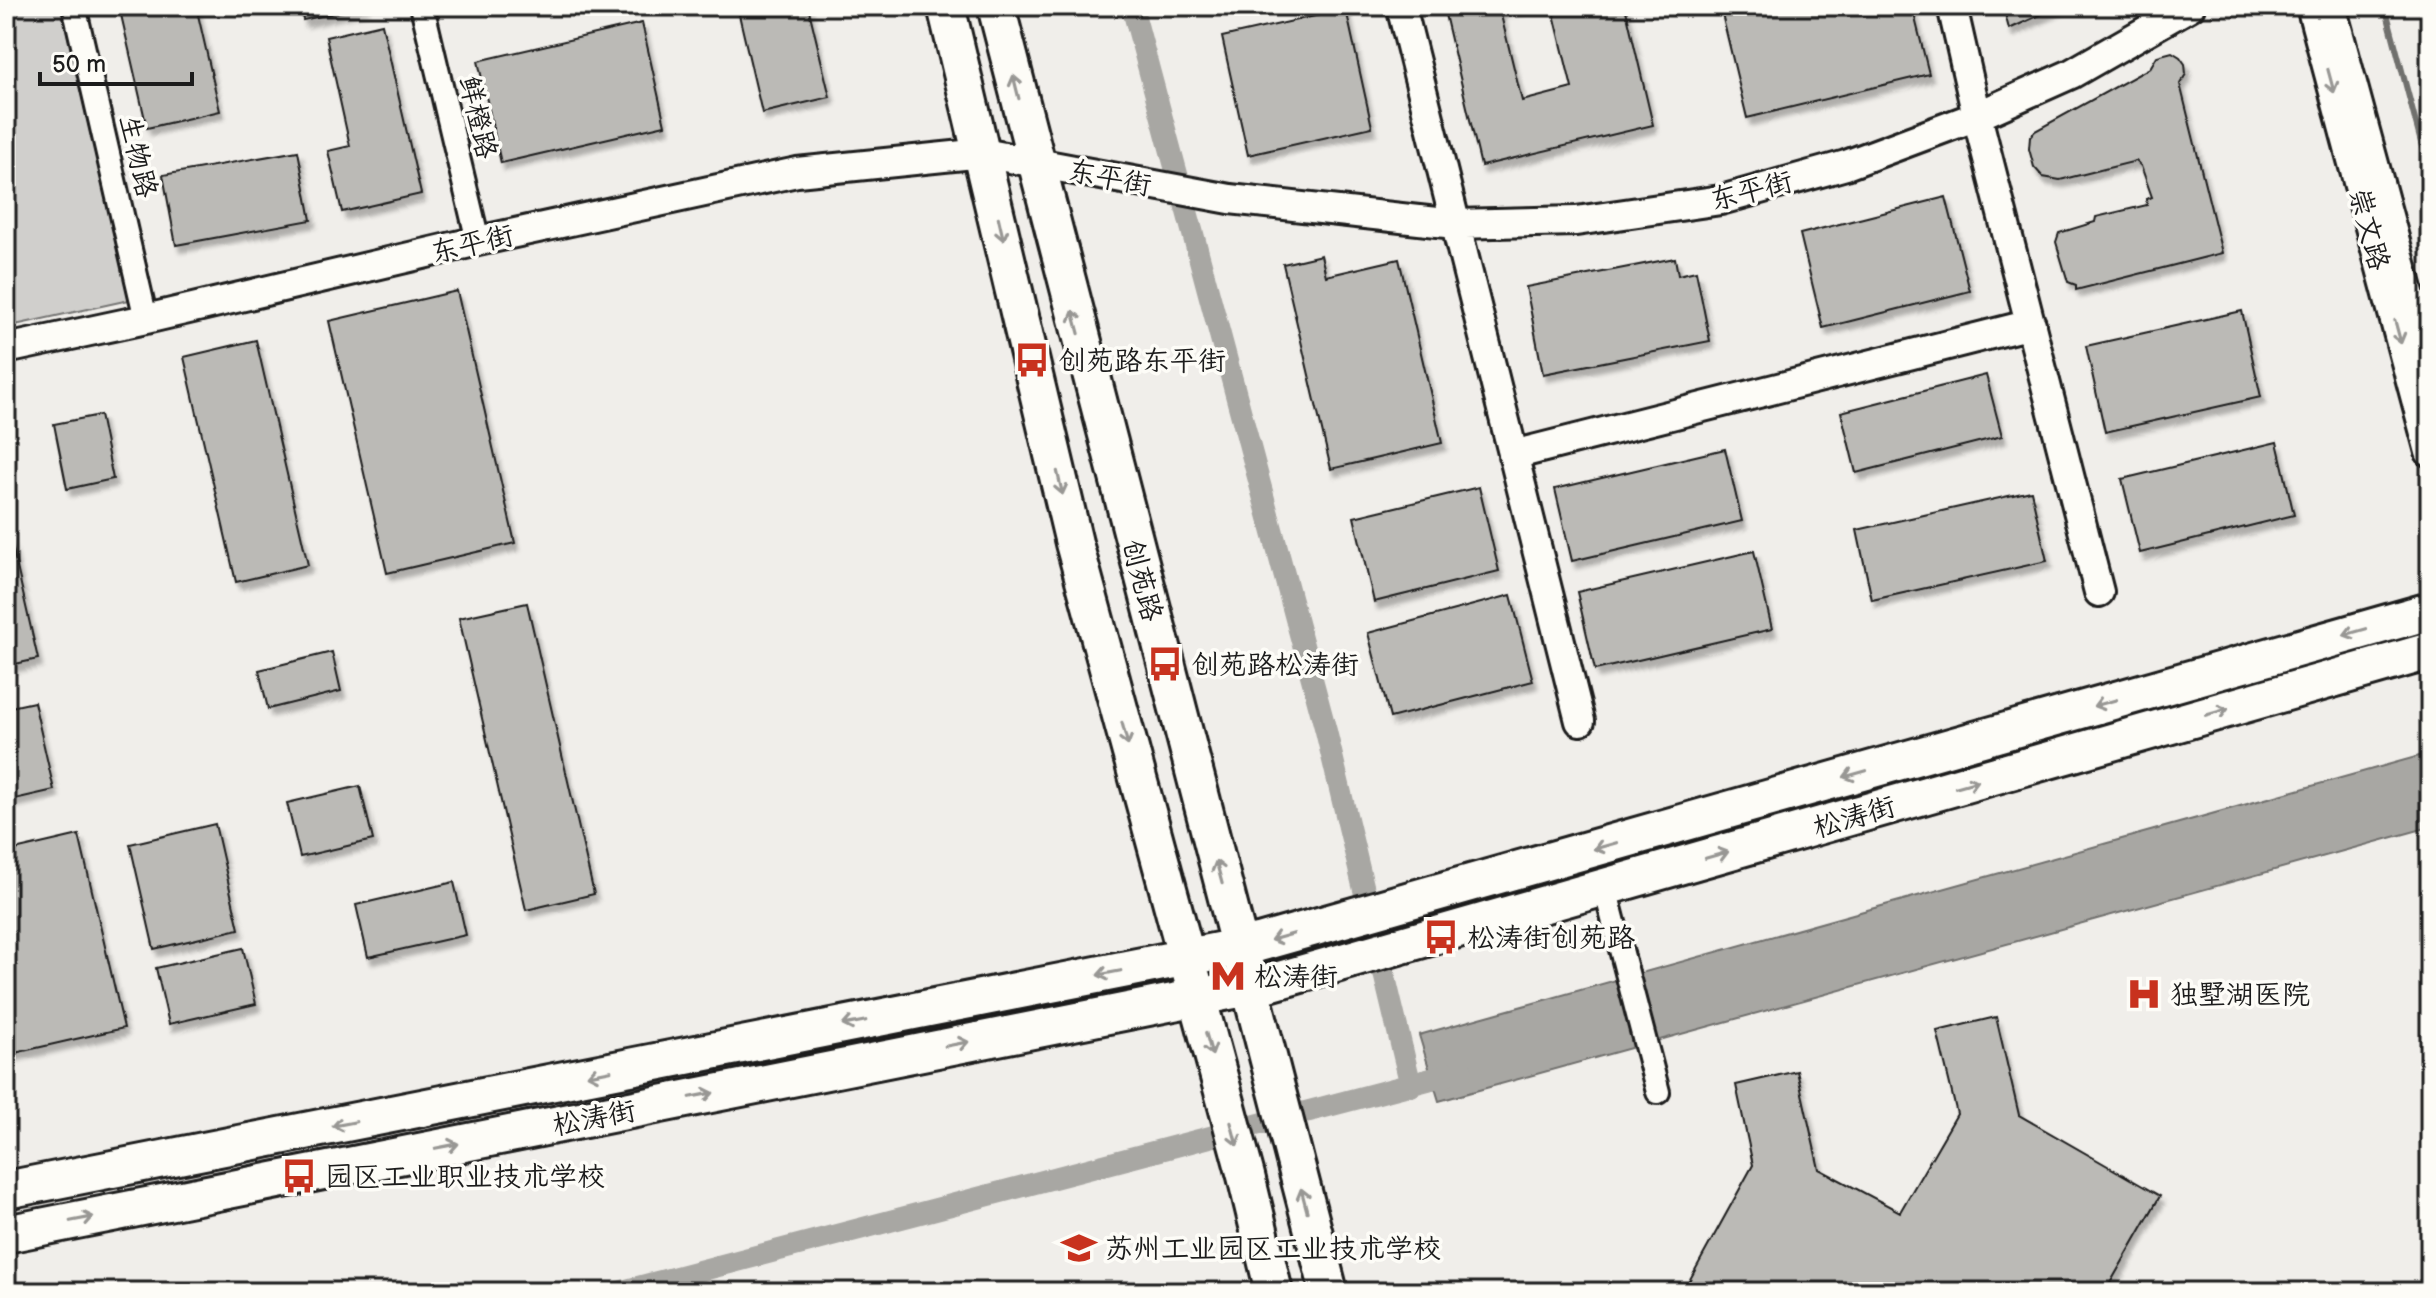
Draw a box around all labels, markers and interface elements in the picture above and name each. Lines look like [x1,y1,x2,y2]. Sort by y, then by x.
scale bar [40,36,192,86]
text: 50 m [52,50,106,79]
one-way arrow [2324,68,2339,94]
street label: 鲜橙路 [452,73,503,162]
one-way arrow [1008,75,1023,100]
street label: 生物路 [112,112,163,201]
street label: 东平街 [1065,154,1154,203]
street label: 东平街 [1707,165,1796,218]
street label: 崇文路 [2342,185,2395,274]
one-way arrow [994,216,1009,242]
street label: 东平街 [428,219,517,270]
one-way arrow [1068,310,1083,336]
one-way arrow [2391,319,2406,345]
bus stop icon: 创苑路东平街 [1013,341,1051,379]
place label: 创苑路东平街 [1058,345,1226,378]
one-way arrow [1053,469,1068,495]
street label: 创苑路 [1115,536,1168,625]
one-way arrow [2343,626,2368,640]
bus stop icon: 创苑路松涛街 [1146,645,1184,683]
place label: 创苑路松涛街 [1191,649,1359,682]
one-way arrow [2092,696,2118,711]
one-way arrow [2204,704,2230,719]
one-way arrow [1119,721,1134,747]
one-way arrow [1842,768,1868,783]
one-way arrow [1954,776,1980,791]
street label: 松涛街 [1809,790,1899,845]
one-way arrow [1592,839,1618,854]
one-way arrow [1704,847,1730,862]
one-way arrow [1210,860,1225,885]
bus stop icon: 松涛街创苑路 [1422,918,1460,956]
place label: 松涛街创苑路 [1467,922,1635,955]
one-way arrow [1269,930,1295,945]
metro station icon: 松涛街 [1209,957,1247,995]
place label: 松涛街 [1254,961,1338,994]
one-way arrow [1097,966,1122,981]
hospital icon: 独墅湖医院 [2125,975,2163,1013]
place label: 独墅湖医院 [2170,979,2310,1012]
one-way arrow [842,1016,867,1031]
one-way arrow [1203,1031,1217,1056]
one-way arrow [944,1036,970,1051]
one-way arrow [587,1067,612,1082]
one-way arrow [689,1087,715,1102]
street label: 松涛街 [550,1094,639,1143]
one-way arrow [332,1117,357,1132]
one-way arrow [1228,1120,1243,1146]
one-way arrow [434,1138,460,1153]
bus stop icon: 园区工业职业技术学校 [280,1157,318,1195]
place label: 园区工业职业技术学校 [325,1161,605,1194]
one-way arrow [1296,1187,1311,1213]
one-way arrow [69,1211,95,1226]
school or university icon: 苏州工业园区工业技术学校 [1060,1229,1098,1267]
place label: 苏州工业园区工业技术学校 [1105,1233,1441,1266]

